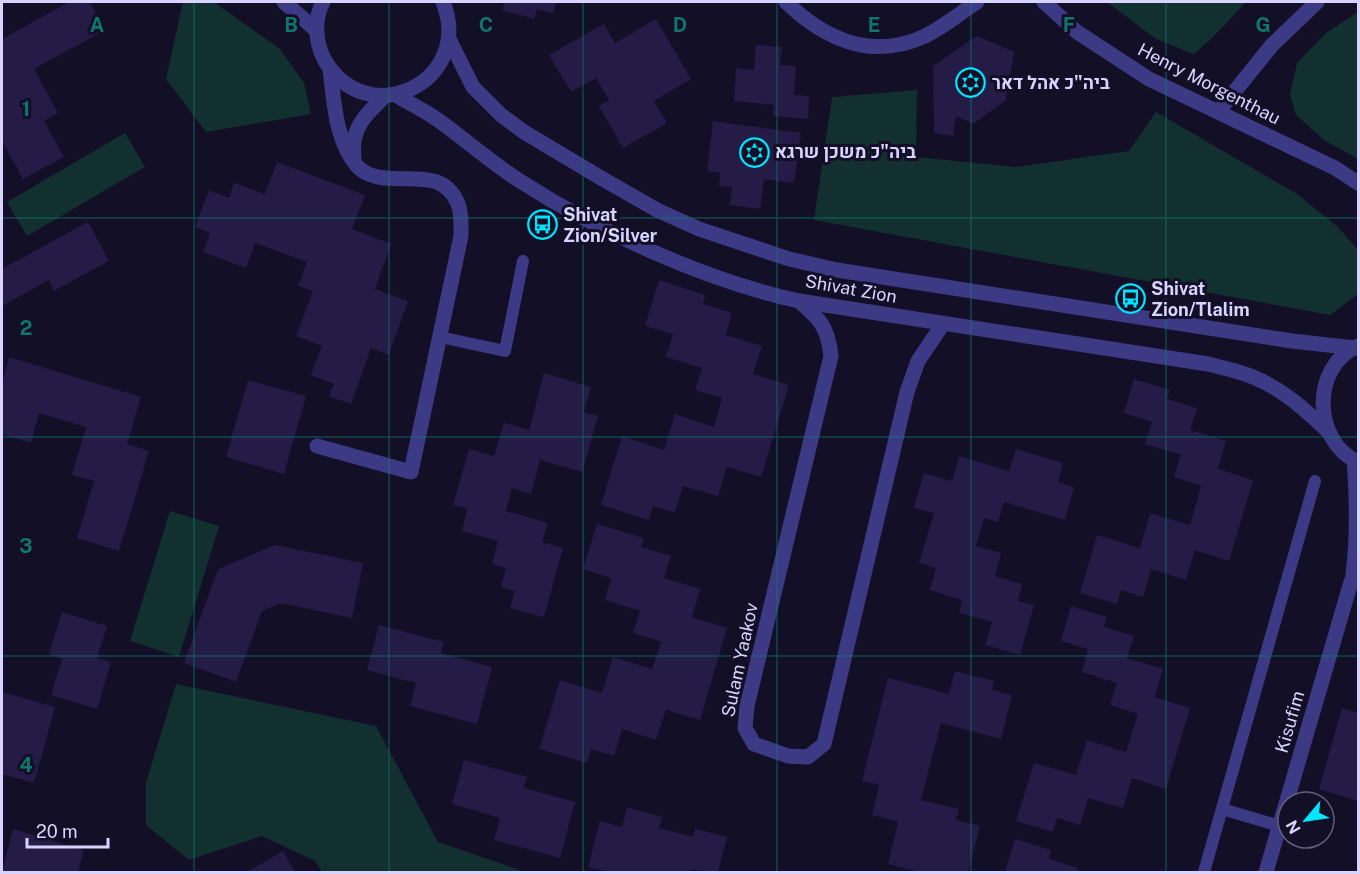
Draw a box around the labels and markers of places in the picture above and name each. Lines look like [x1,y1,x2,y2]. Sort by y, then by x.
synagogue icon: ביה"כ אהל דאר [955,67,987,99]
place label: ביה"כ אהל דאר [992,72,1110,93]
synagogue icon: ביה"כ משכן שרגא [738,136,770,168]
place label: ביה"כ משכן שרגא [775,141,916,162]
place label: Shivat Zion/Silver [563,204,658,246]
bus stop icon: Shivat Zion/Silver [526,209,558,241]
place label: Shivat Zion/Tlalim [1151,278,1250,320]
bus stop icon: Shivat Zion/Tlalim [1114,283,1146,315]

